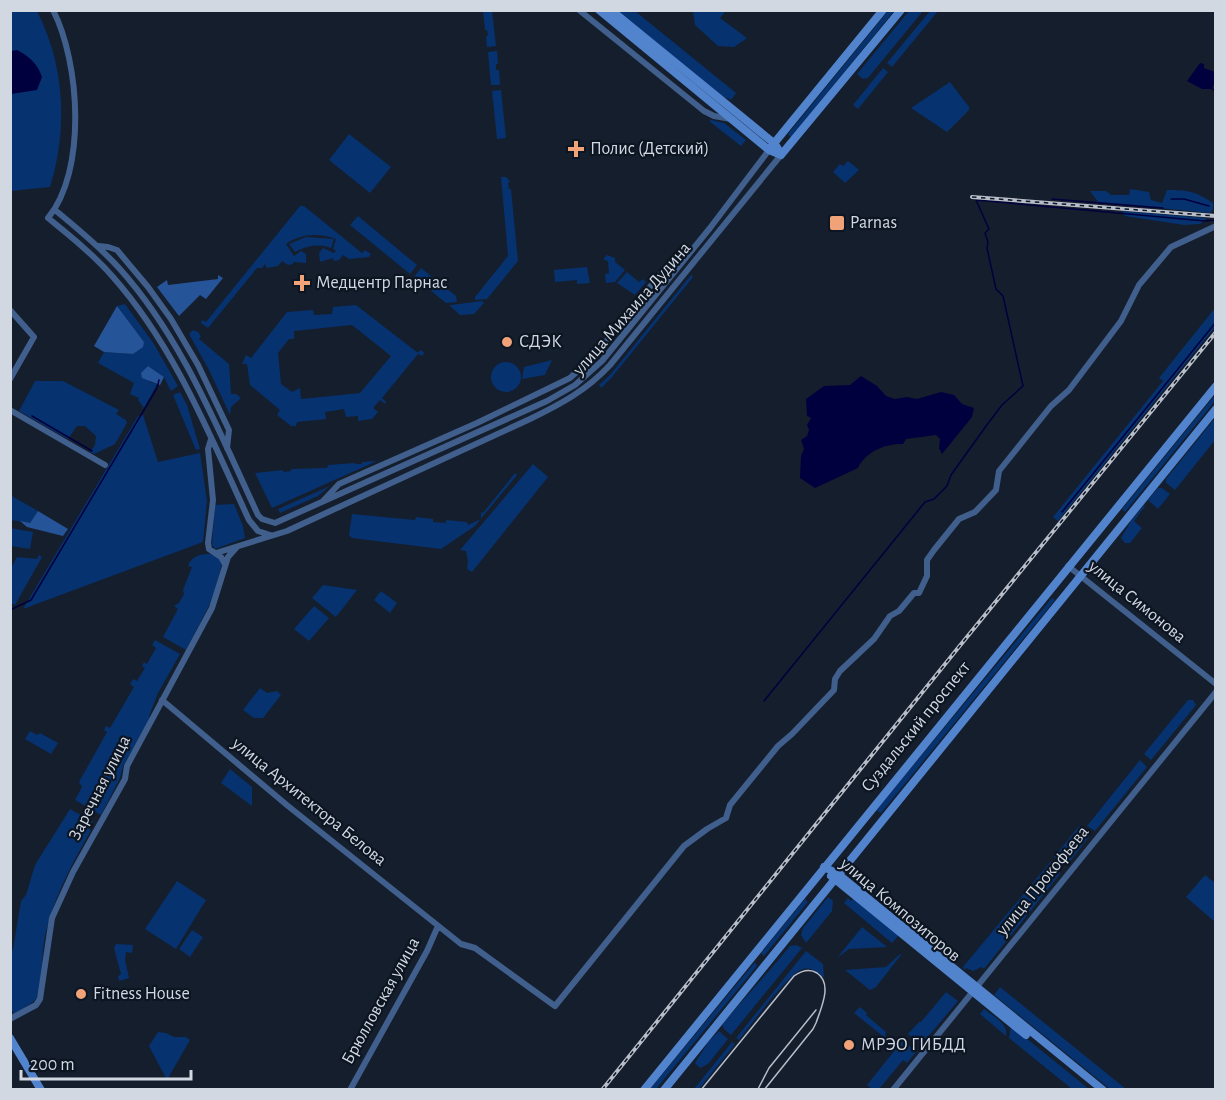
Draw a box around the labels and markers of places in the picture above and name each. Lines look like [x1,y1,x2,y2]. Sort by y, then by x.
marker: Полис (Детский) [567,140,585,158]
place label: Полис (Детский) [590,140,709,158]
marker: Parnas [828,214,846,232]
place label: Parnas [850,214,897,232]
marker: Медцентр Парнас [293,274,311,292]
place label: Медцентр Парнас [316,274,447,292]
place label: СДЭК [519,333,562,351]
marker: СДЭК [500,335,514,349]
place label: Fitness House [93,985,190,1003]
marker: Fitness House [74,987,88,1001]
place label: МРЭО ГИБДД [861,1036,966,1054]
marker: МРЭО ГИБДД [842,1038,856,1052]

